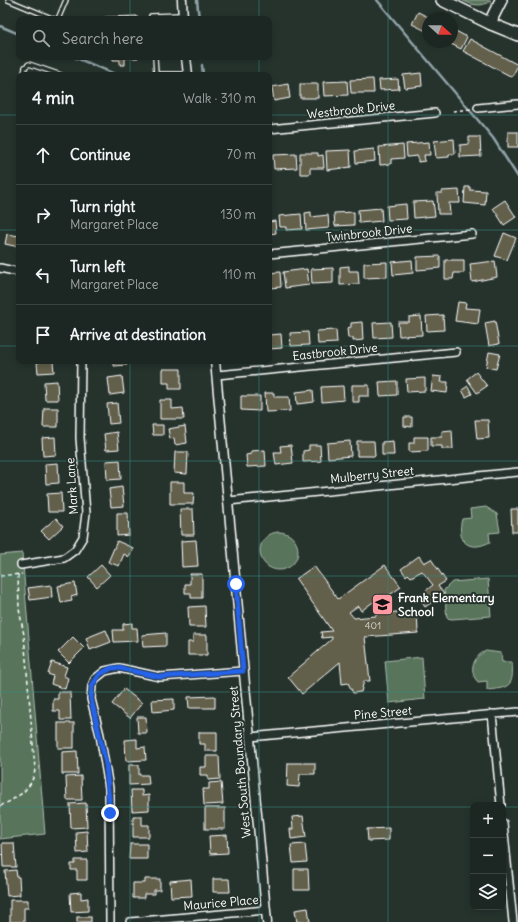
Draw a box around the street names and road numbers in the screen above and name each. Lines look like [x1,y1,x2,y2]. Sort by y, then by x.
street label: Westbrook Drive [306,97,396,122]
street label: Twinbrook Drive [325,221,413,245]
street label: Eastbrook Drive [292,340,378,363]
street label: Mark Lane [62,457,81,515]
street label: Mulberry Street [329,463,414,486]
street label: West South Boundary Street [225,685,254,839]
street label: Pine Street [353,702,413,723]
street label: Maurice Place [183,892,259,913]

